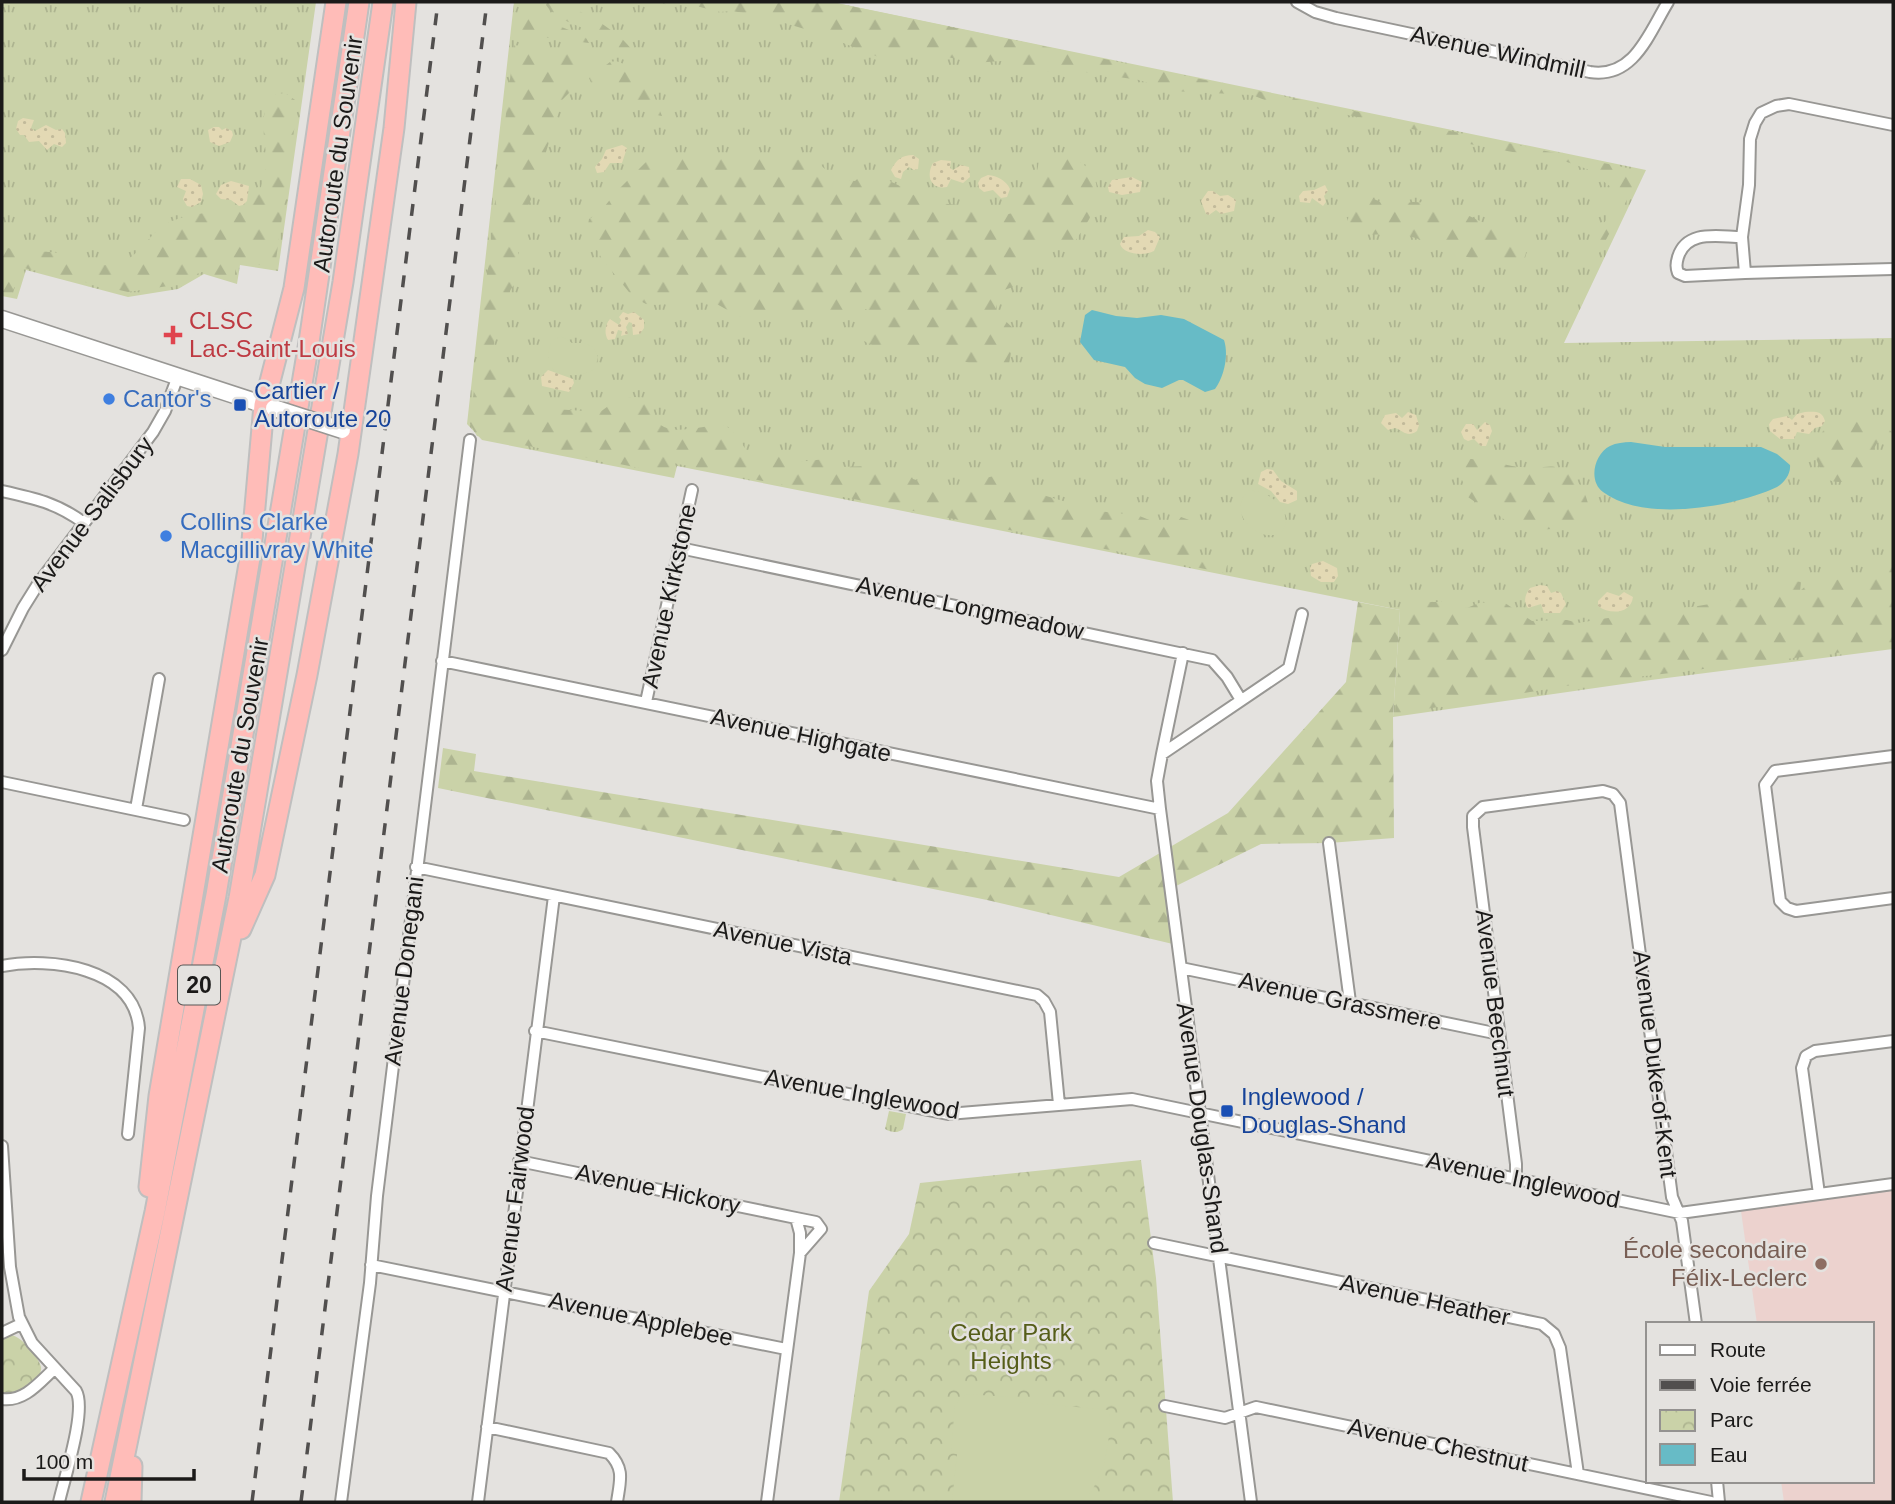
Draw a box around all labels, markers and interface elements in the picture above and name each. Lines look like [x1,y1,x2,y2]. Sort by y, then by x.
street label: Avenue Windmill [1408,20,1588,83]
street label: Autoroute du Souvenir [308,34,367,274]
place label: CLSC Lac-Saint-Louis [189,307,356,362]
marker: CLSC Lac-Saint-Louis [163,325,183,345]
place label: Cartier / Autoroute 20 [254,377,391,432]
place label: Cantor's [123,385,212,412]
marker: Cantor's [101,391,117,407]
marker: Cartier / Autoroute 20 [232,397,248,413]
street label: Avenue Salisbury [25,431,158,596]
street label: Avenue Kirkstone [636,501,701,690]
place label: Collins Clarke Macgillivray White [180,508,373,563]
marker: Collins Clarke Macgillivray White [158,528,174,544]
street label: Avenue Longmeadow [854,570,1087,645]
street label: Autoroute du Souvenir [205,635,274,875]
street label: Avenue Highgate [708,702,894,767]
street label: Avenue Donegani [379,875,429,1067]
street label: Avenue Beechnut [1471,907,1520,1099]
street label: Avenue Vista [712,915,855,970]
street label: Avenue Duke-of-Kent [1628,949,1683,1180]
road number: 20 [178,966,220,1004]
street label: Avenue Grassmere [1236,966,1444,1035]
street label: Avenue Douglas-Shand [1172,1001,1233,1255]
street label: Avenue Inglewood [763,1063,961,1124]
place label: Inglewood / Douglas-Shand [1241,1083,1406,1138]
marker: Inglewood / Douglas-Shand [1219,1103,1235,1119]
street label: Avenue Fairwood [490,1105,539,1293]
street label: Avenue Inglewood [1424,1146,1622,1213]
street label: Avenue Hickory [573,1158,743,1219]
place label: École secondaire Félix-Leclerc [1623,1236,1807,1291]
marker: École secondaire Félix-Leclerc [1813,1256,1829,1272]
street label: Avenue Heather [1338,1268,1513,1331]
street label: Avenue Applebee [546,1286,736,1351]
park label: Cedar Park Heights [950,1319,1073,1374]
legend [1646,1322,1874,1483]
text: Route [1710,1338,1766,1361]
text: Voie ferrée [1710,1373,1812,1396]
text: Parc [1710,1408,1753,1431]
street label: Avenue Chestnut [1345,1412,1531,1477]
scale bar [24,1438,194,1482]
text: Eau [1710,1443,1747,1466]
text: 100 m [35,1450,93,1473]

